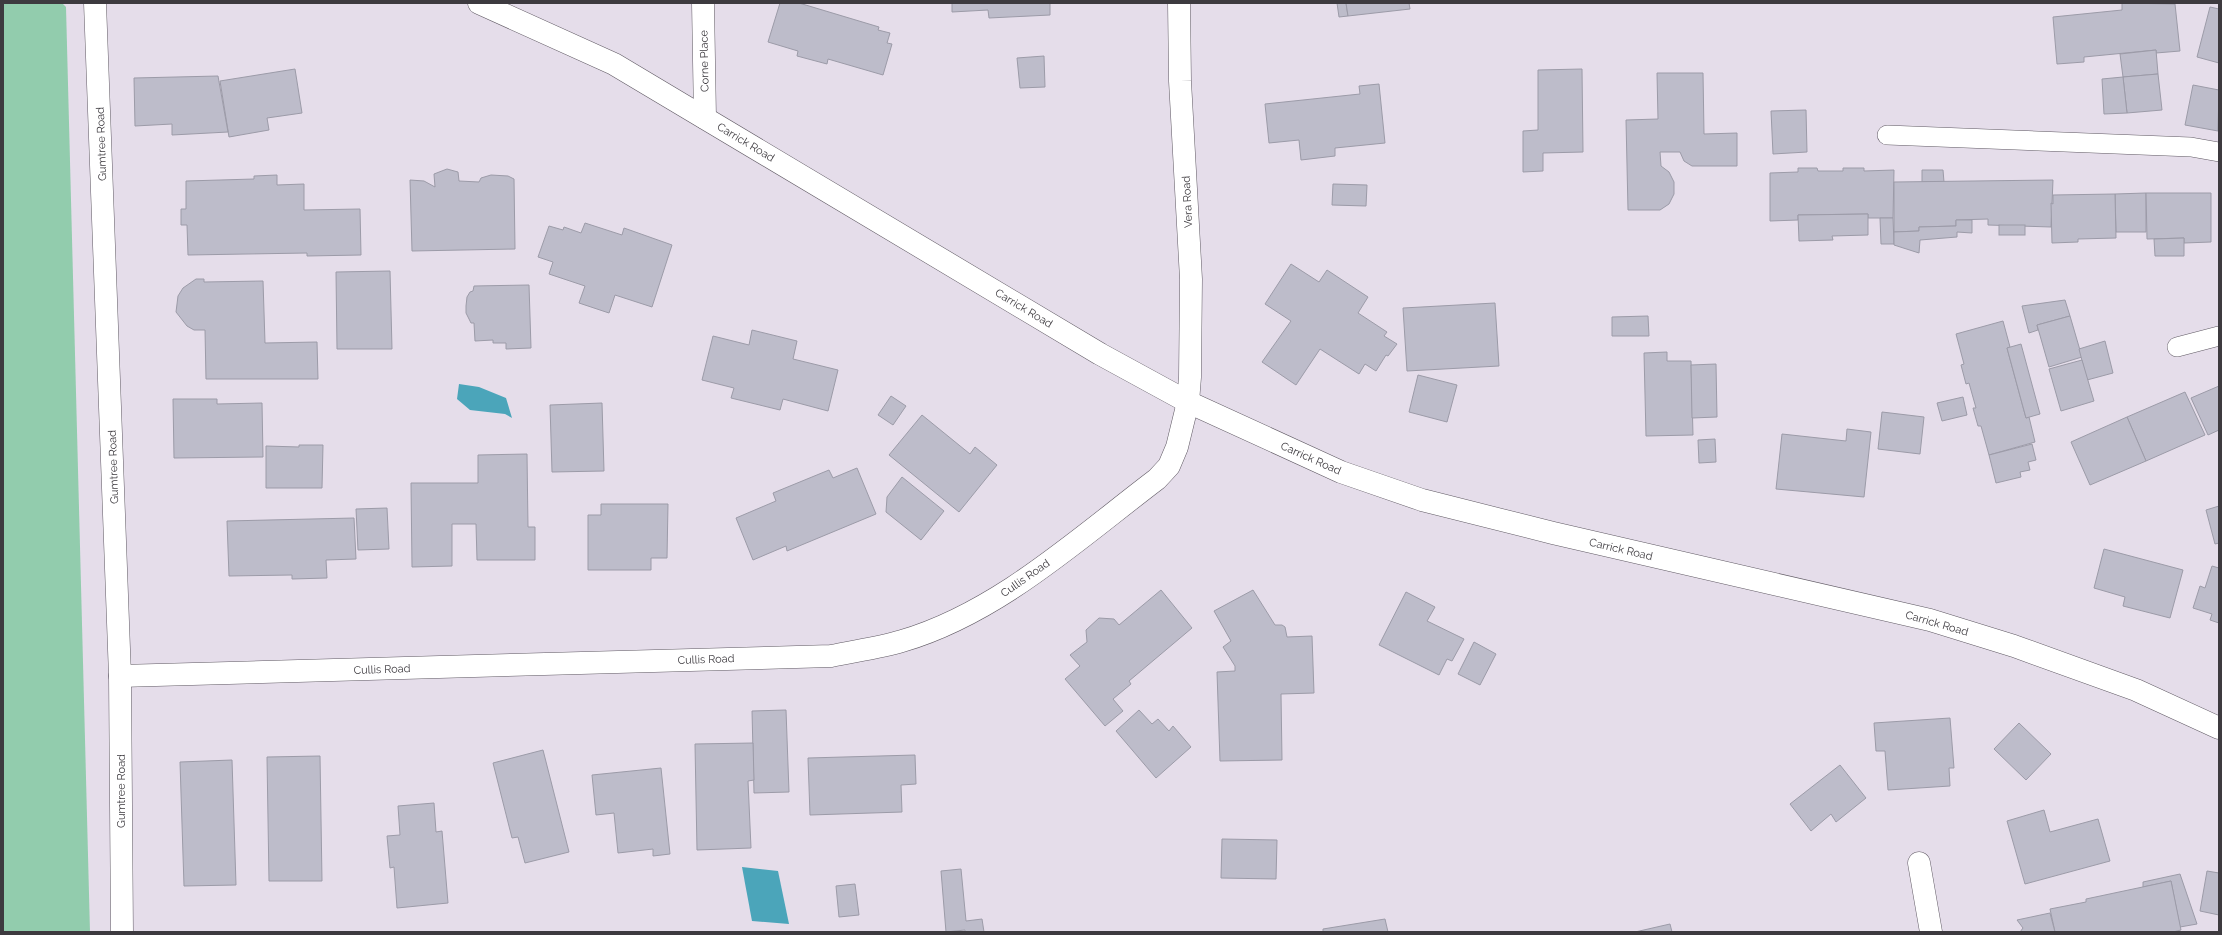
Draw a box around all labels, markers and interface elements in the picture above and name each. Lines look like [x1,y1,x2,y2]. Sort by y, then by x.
street label: Corne Place [697,29,712,92]
street label: Gumtree Road [94,107,109,181]
street label: Carrick Road [715,120,777,165]
street label: Vera Road [1180,175,1195,228]
street label: Carrick Road [993,286,1055,331]
street label: Gumtree Road [106,430,121,504]
street label: Carrick Road [1279,439,1343,478]
street label: Carrick Road [1588,536,1654,563]
street label: Cullis Road [998,557,1052,600]
street label: Carrick Road [1904,608,1970,639]
street label: Cullis Road [677,652,735,667]
street label: Cullis Road [353,662,411,677]
street label: Gumtree Road [115,754,128,828]

